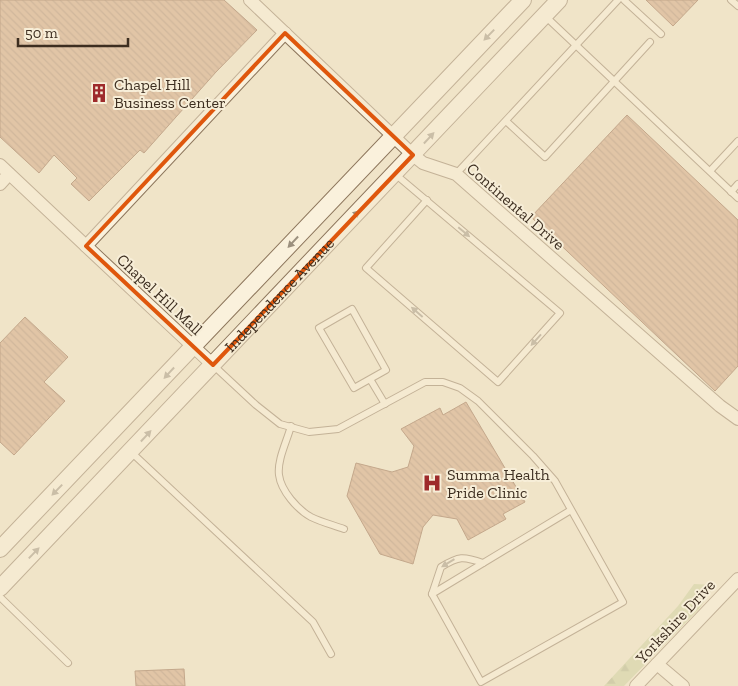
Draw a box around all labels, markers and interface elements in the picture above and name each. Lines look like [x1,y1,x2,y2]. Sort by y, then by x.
scale bar [18,15,128,47]
text: 50 m [25,24,58,42]
one-way arrow [483,29,495,41]
place label: Chapel Hill Business Center [114,75,226,112]
building icon: Chapel Hill Business Center [88,82,110,104]
one-way arrow [423,133,435,145]
street label: Continental Drive [463,159,568,254]
one-way arrow [348,210,360,222]
one-way arrow [458,226,471,237]
street label: Independence Avenue [221,234,338,356]
one-way arrow [287,236,299,248]
street label: Chapel Hill Mall [113,250,206,339]
one-way arrow [412,306,424,318]
one-way arrow [530,334,541,347]
one-way arrow [163,367,175,379]
one-way arrow [140,430,152,442]
place label: Summa Health Pride Clinic [447,465,550,502]
hospital icon: Summa Health Pride Clinic [421,472,443,494]
one-way arrow [51,484,63,496]
one-way arrow [28,547,40,559]
one-way arrow [442,558,455,567]
street label: Yorkshire Drive [631,575,719,668]

